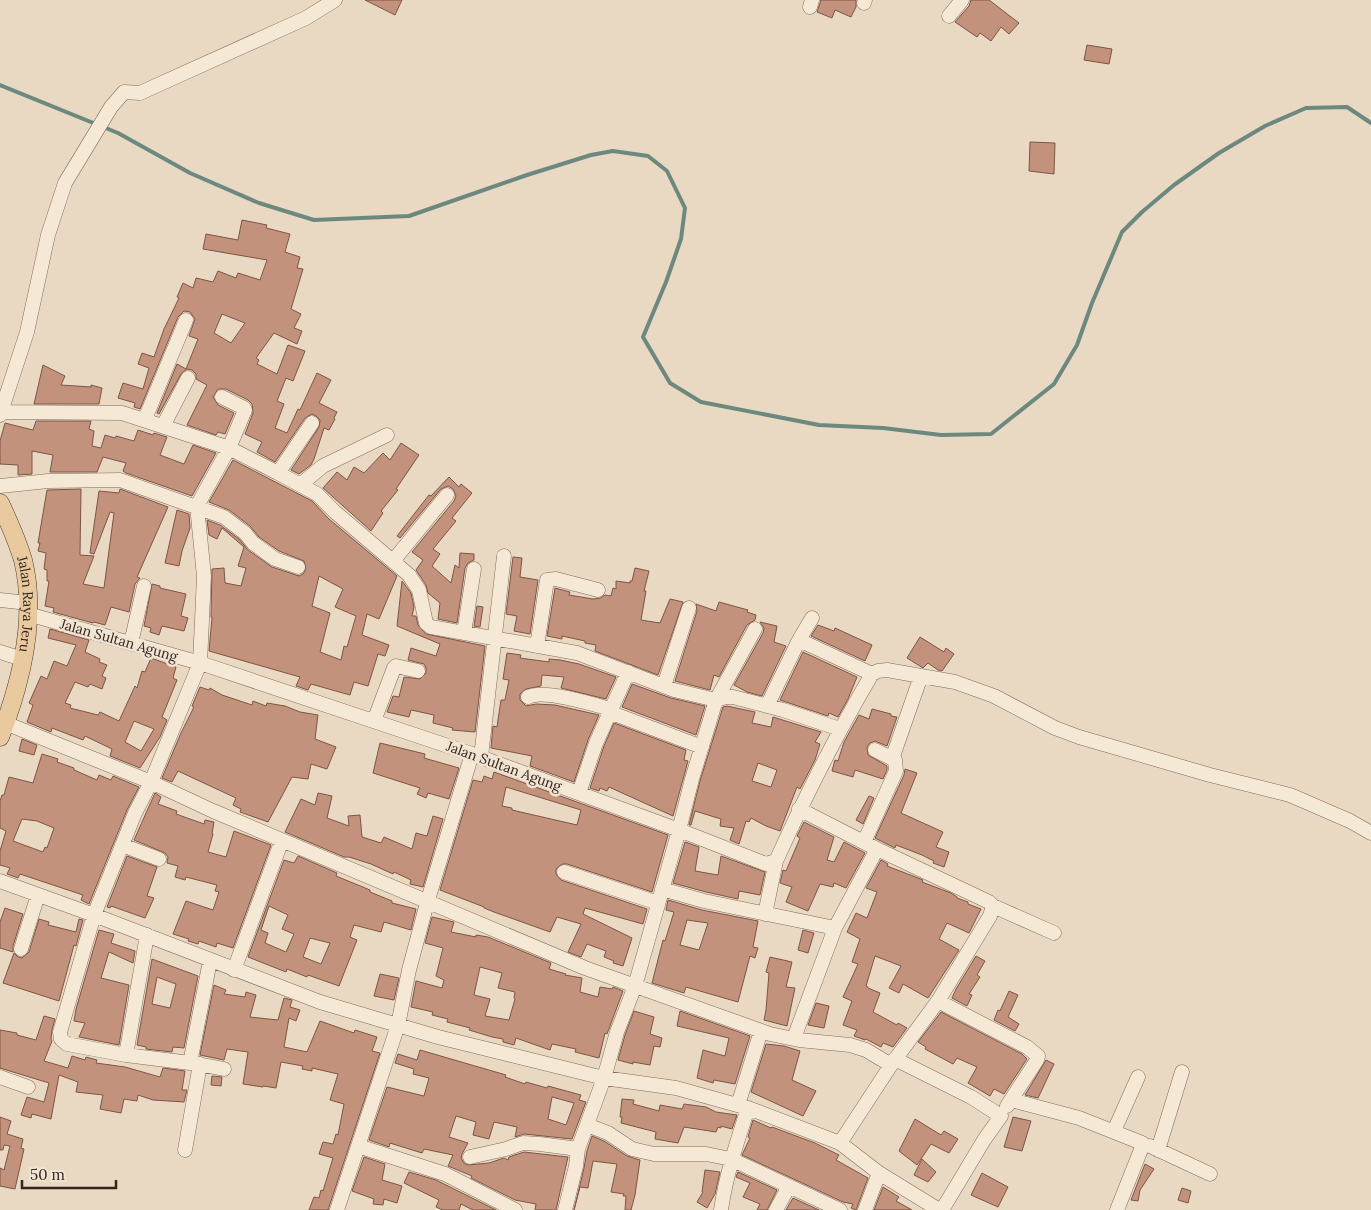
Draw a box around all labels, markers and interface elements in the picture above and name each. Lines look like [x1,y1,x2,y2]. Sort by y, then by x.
street label: Jalan Raya Jeru [13,553,37,654]
street label: Jalan Sultan Agung [57,614,180,665]
street label: Jalan Sultan Agung [443,736,564,795]
scale bar [22,1158,116,1190]
text: 50 m [30,1165,65,1184]

